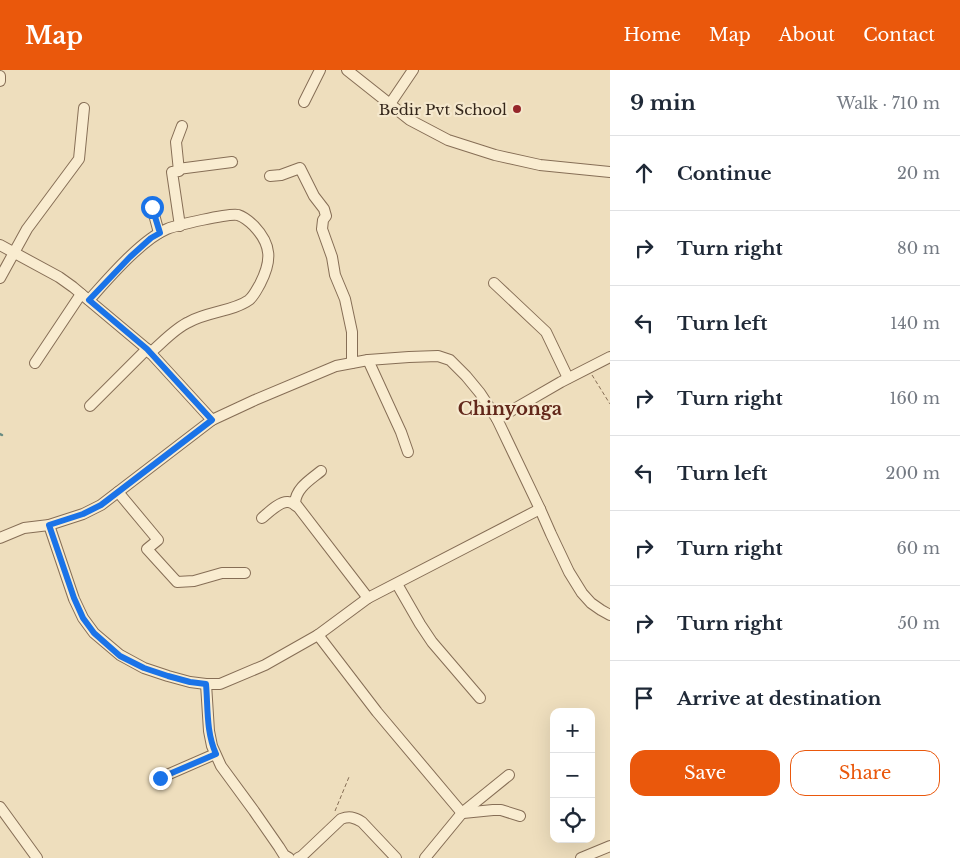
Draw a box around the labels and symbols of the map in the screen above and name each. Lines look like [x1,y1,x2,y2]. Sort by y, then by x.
place label: Bedir Pvt School [379,100,507,119]
marker: Bedir Pvt School [511,103,523,115]
route start [141,196,164,219]
district label: Chinyonga [458,398,563,420]
route end [149,767,172,790]

